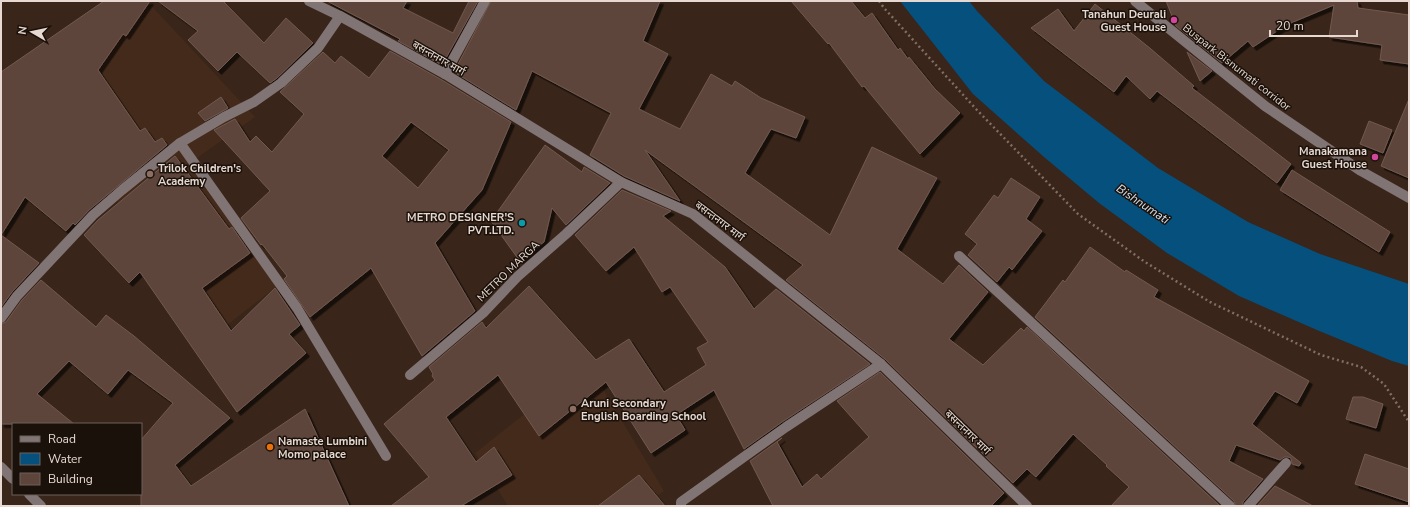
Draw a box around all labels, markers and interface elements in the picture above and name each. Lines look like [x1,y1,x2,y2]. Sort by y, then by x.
place label: Tanahun Deurali Guest House [1082,7,1166,35]
north arrow [12,12,52,52]
scale bar [1270,12,1357,38]
marker: Tanahun Deurali Guest House [1169,15,1179,25]
text: 20 m [1276,18,1304,34]
street label: Buspark Bisnumati corridor [1179,20,1294,114]
text: N [15,25,31,36]
street label: बसन्तनगर मार्ग [410,37,469,80]
place label: Manakamana Guest House [1299,144,1367,172]
marker: Manakamana Guest House [1370,152,1380,162]
place label: Trilok Children's Academy [158,161,241,189]
marker: Trilok Children's Academy [145,169,155,179]
water label: Bishnumati [1113,180,1173,228]
street label: बसन्तनगर मार्ग [692,198,748,246]
place label: METRO DESIGNER'S PVT.LTD. [407,210,514,238]
marker: METRO DESIGNER'S PVT.LTD. [517,218,527,228]
street label: METRO MARGA [474,238,543,305]
place label: Aruni Secondary English Boarding School [581,396,707,424]
marker: Aruni Secondary English Boarding School [568,404,578,414]
street label: बसन्तनगर मार्ग [941,407,995,459]
legend [12,423,142,495]
text: Road [48,431,76,447]
place label: Namaste Lumbini Momo palace [278,434,367,462]
marker: Namaste Lumbini Momo palace [265,442,275,452]
text: Water [48,451,82,467]
text: Building [48,471,93,487]

